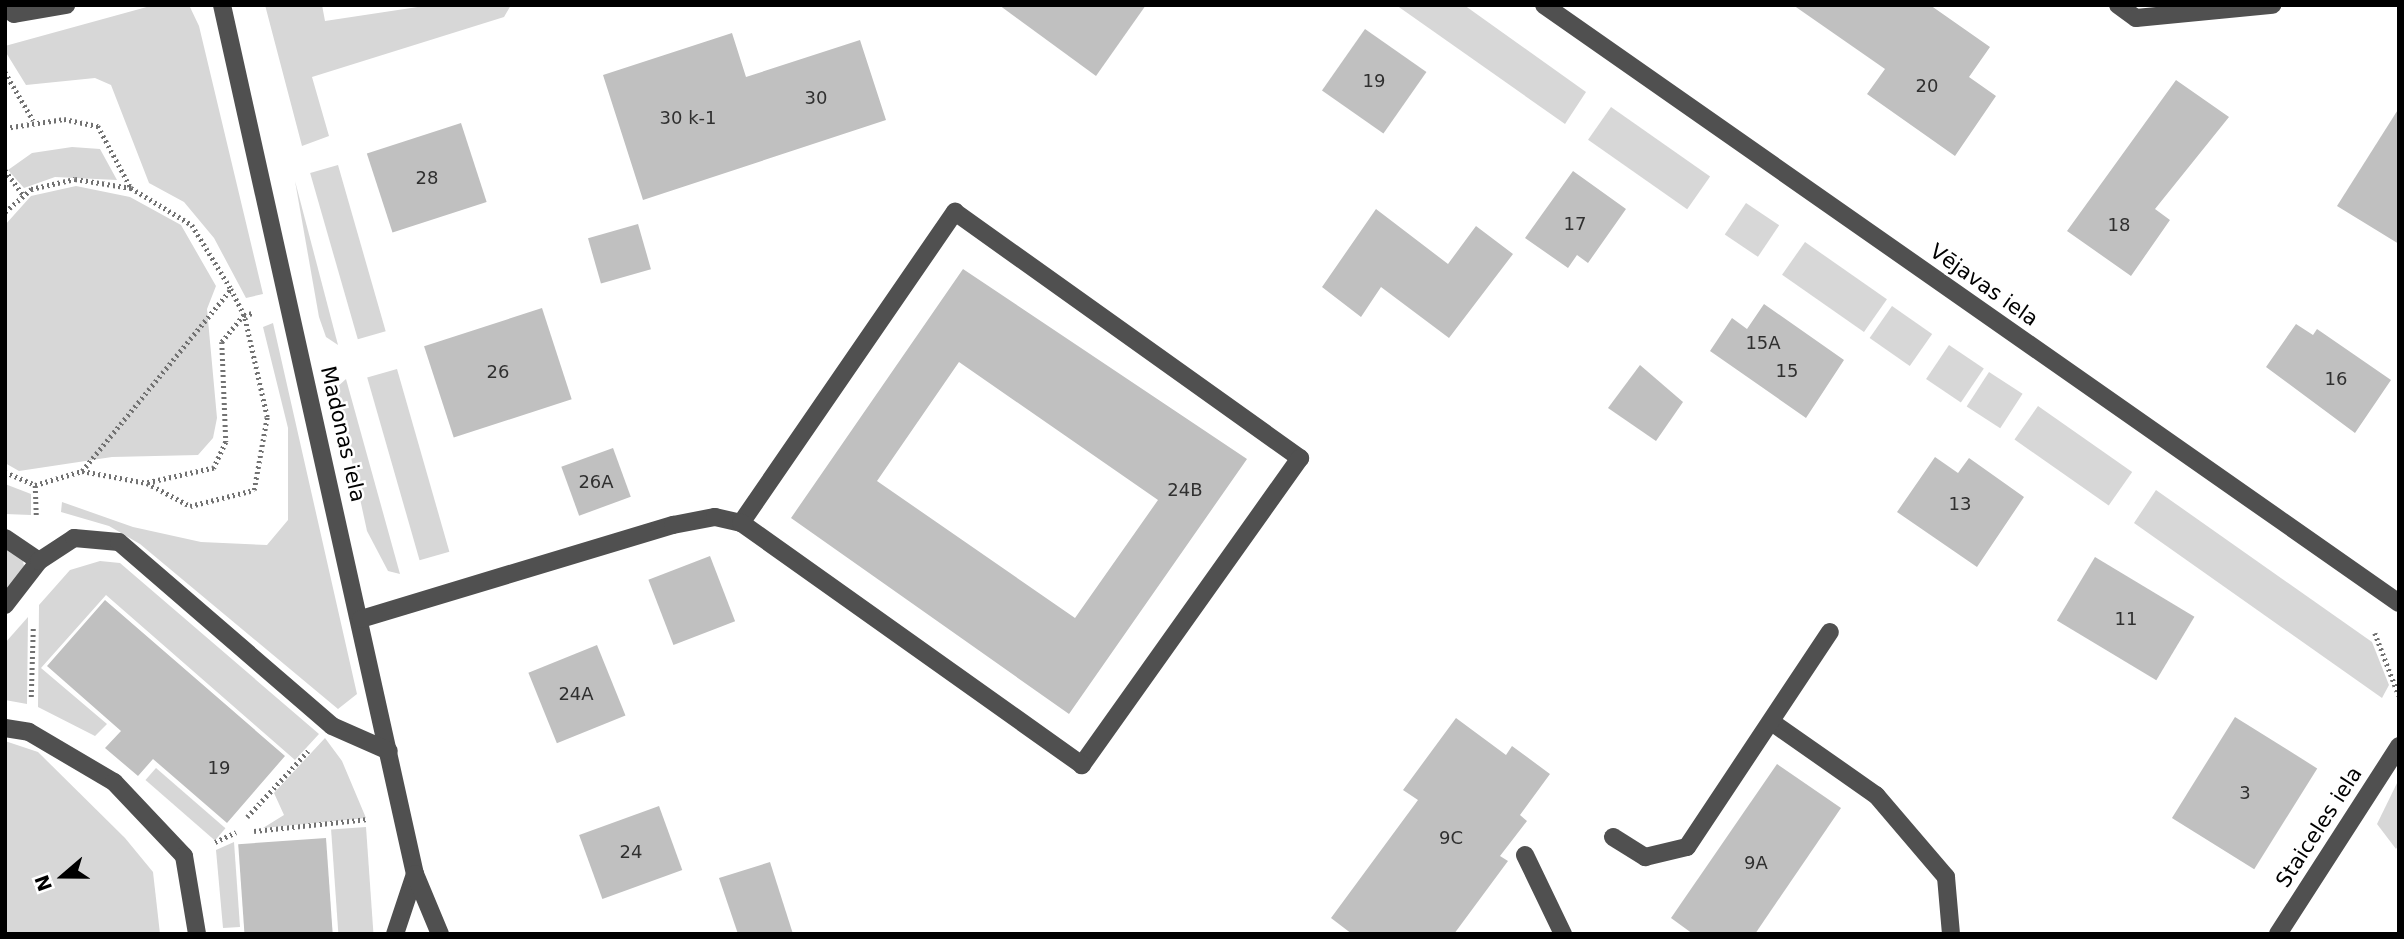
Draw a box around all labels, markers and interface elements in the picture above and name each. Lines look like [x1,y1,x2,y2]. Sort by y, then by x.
house number: 19 [1363,70,1385,92]
house number: 20 [1916,75,1938,97]
house number: 30 [805,87,827,109]
house number: 30 k-1 [660,107,716,129]
house number: 28 [416,167,438,189]
house number: 17 [1564,213,1586,235]
house number: 18 [2108,214,2130,236]
street label: Vējavas iela [1925,238,2043,332]
house number: 15A [1745,332,1781,354]
house number: 15 [1776,360,1798,382]
house number: 26 [487,361,509,383]
street label: Madonas iela [315,364,371,504]
house number: 16 [2325,368,2347,390]
house number: 26A [578,471,614,493]
house number: 24B [1167,479,1203,501]
house number: 13 [1949,493,1971,515]
house number: 11 [2115,608,2137,630]
house number: 24A [558,683,594,705]
house number: 19 [208,757,230,779]
street label: Staiceles iela [2271,762,2367,892]
house number: 3 [2239,782,2251,804]
house number: 9C [1439,827,1463,849]
north arrow [28,841,98,911]
house number: 24 [620,841,642,863]
house number: 9A [1744,852,1768,874]
text: N [30,872,56,894]

